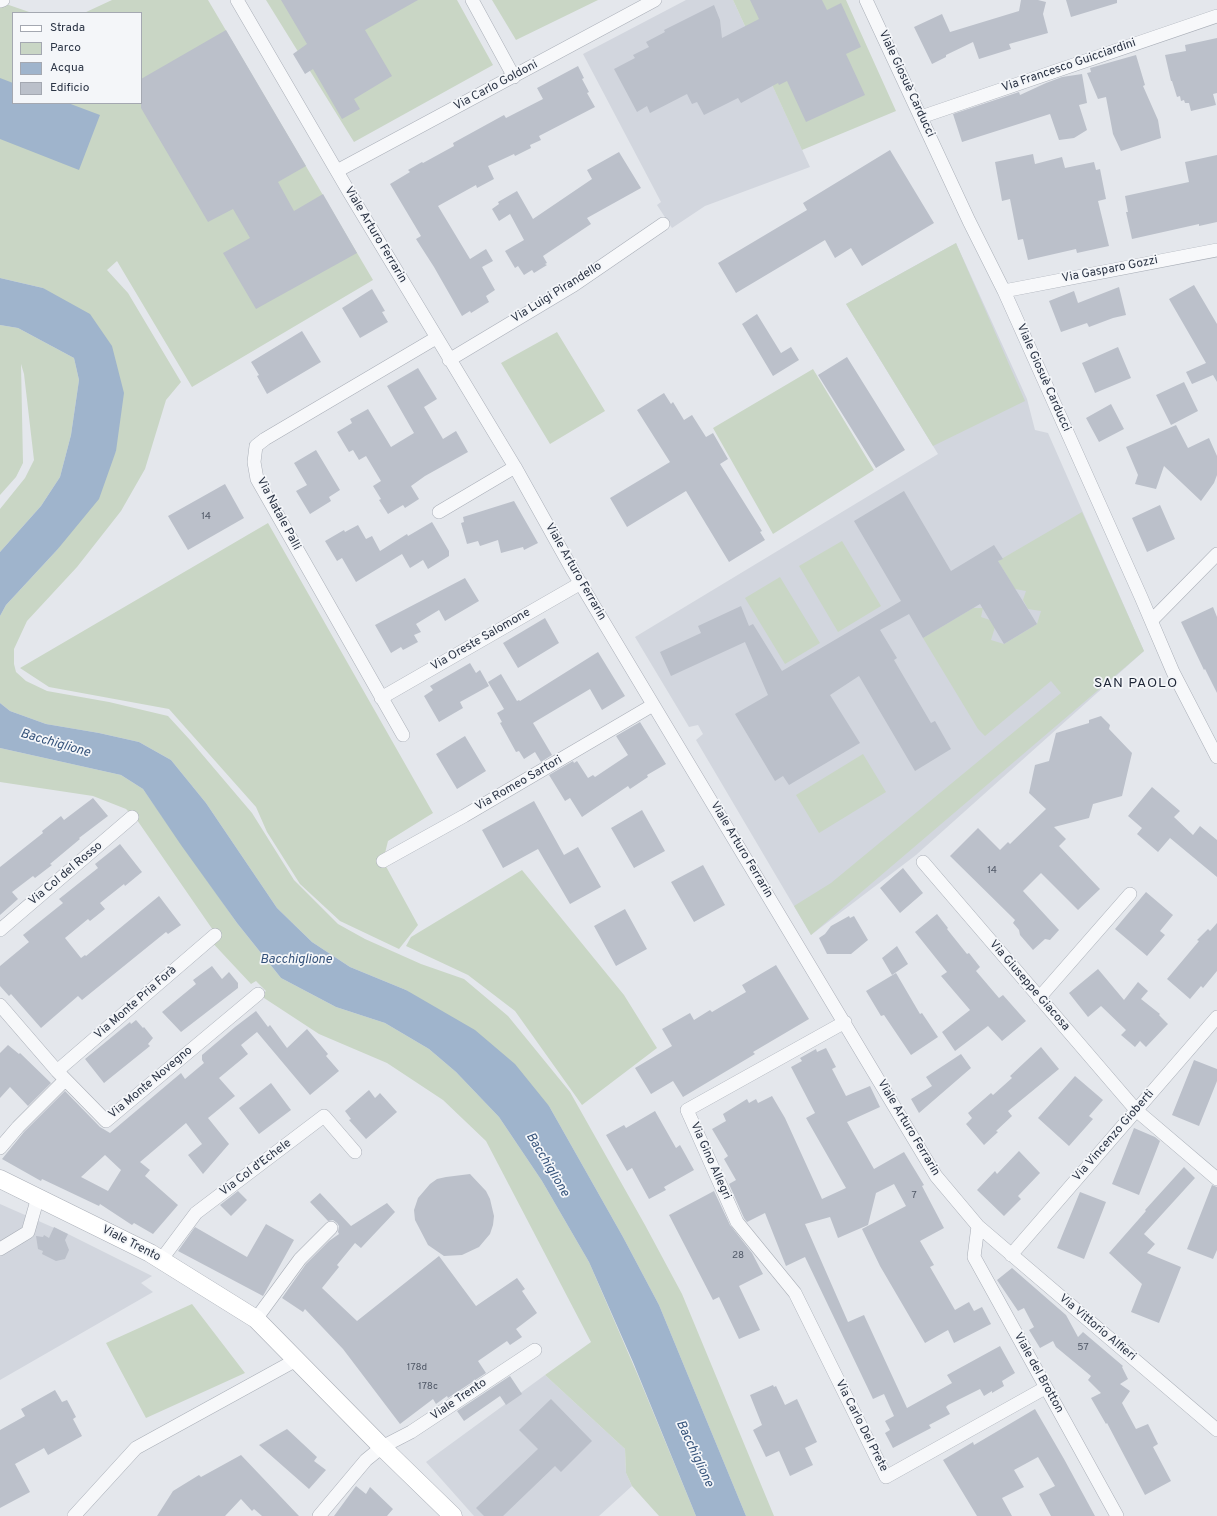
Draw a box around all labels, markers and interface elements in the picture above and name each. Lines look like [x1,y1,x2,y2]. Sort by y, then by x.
legend [12,12,142,104]
text: Strada [50,20,85,36]
street label: Viale Giosuè Carducci [875,28,937,140]
street label: Via Francesco Guicciardini [1000,36,1138,96]
text: Parco [50,40,81,56]
street label: Via Carlo Goldoni [452,58,540,114]
text: Acqua [50,60,84,76]
text: Edificio [50,80,89,96]
street label: Viale Arturo Ferrarin [341,184,409,286]
street label: Via Gasparo Gozzi [1061,254,1159,286]
street label: Via Luigi Pirandello [509,259,605,327]
street label: Viale Giosuè Carducci [1013,322,1073,434]
street label: Via Natale Palli [253,475,303,553]
house number: 14 [201,511,211,523]
street label: Viale Arturo Ferrarin [541,521,609,623]
street label: Via Oreste Salomone [429,606,533,674]
district label: SAN PAOLO [1094,676,1178,692]
water label: Bacchiglione [18,727,92,761]
street label: Via Romeo Sartori [473,753,565,815]
street label: Viale Arturo Ferrarin [707,799,775,901]
street label: Via Col del Rosso [26,839,106,909]
house number: 14 [987,865,997,877]
street label: Via Giuseppe Giacosa [986,938,1072,1034]
water label: Bacchiglione [260,952,332,968]
street label: Via Monte Pria Forà [92,963,180,1043]
street label: Via Monte Novegno [106,1044,196,1122]
street label: Viale Arturo Ferrarin [874,1077,942,1179]
street label: Via Vincenzo Gioberti [1070,1087,1158,1185]
street label: Via Gino Allegri [686,1120,734,1202]
water label: Bacchiglione [522,1130,572,1200]
street label: Via Col d'Echele [218,1137,294,1199]
house number: 7 [911,1190,917,1202]
street label: Viale Trento [99,1223,163,1265]
house number: 28 [732,1250,744,1262]
street label: Via Vittorio Alfieri [1056,1292,1138,1364]
street label: Viale del Brotton [1010,1330,1066,1416]
house number: 57 [1077,1342,1089,1354]
house number: 178d [407,1362,427,1374]
street label: Viale Trento [428,1376,490,1424]
street label: Via Carlo Del Prete [832,1378,890,1474]
house number: 178c [418,1381,438,1393]
water label: Bacchiglione [672,1418,716,1490]

